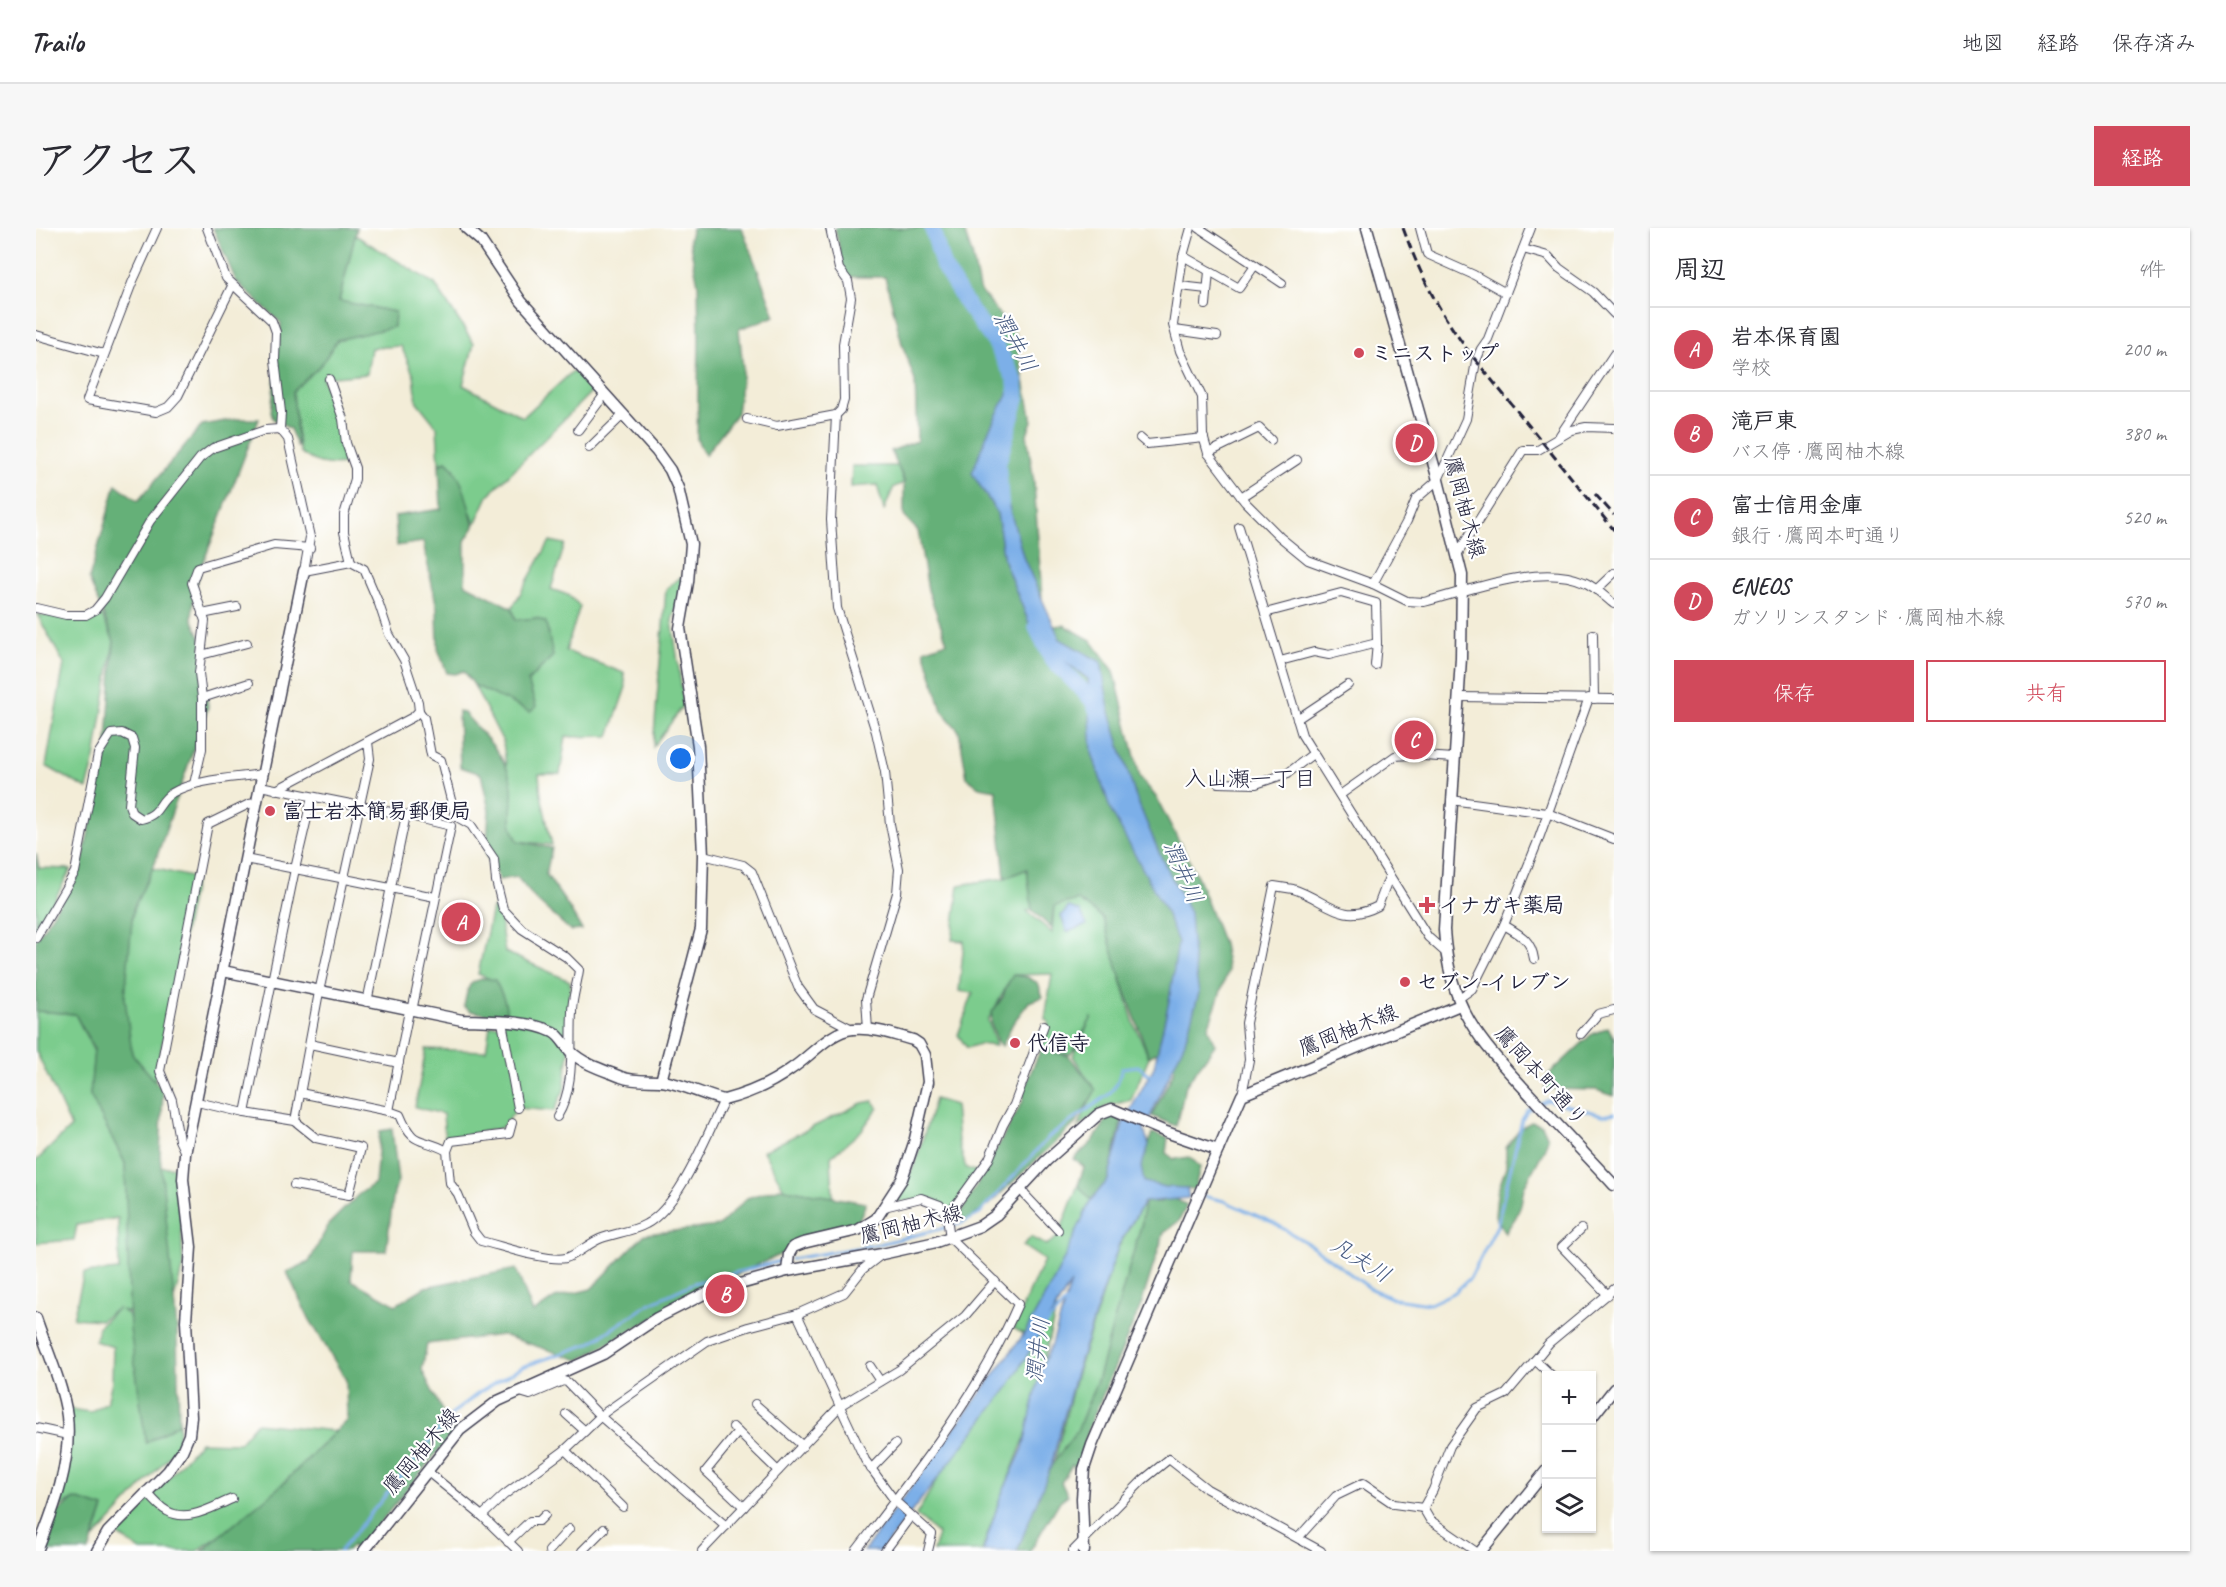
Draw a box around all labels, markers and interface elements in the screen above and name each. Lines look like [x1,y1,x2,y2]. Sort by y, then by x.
text: Trailo [30,24,84,59]
text: 地図 [1962,30,2004,56]
text: 経路 [2037,30,2079,56]
text: 保存済み [2112,30,2196,56]
button: 経路 [2094,126,2190,186]
text: アクセス [36,134,201,187]
text: 周辺 [1674,253,1726,286]
text: 4件 [2137,257,2166,282]
water label: 潤井川 [987,306,1043,378]
text: 岩本保育園 [1731,323,1841,351]
text: A [1688,337,1699,362]
text: 200 m [2123,337,2166,362]
place label: ミニストップ [1371,340,1499,366]
marker: ミニストップ [1352,346,1366,360]
text: 学校 [1731,355,1771,380]
text: 滝戸東 [1731,407,1797,435]
pin: D [1396,420,1434,466]
text: B [1688,421,1699,446]
text: 380 m [2123,421,2166,446]
text: バス停 · 鷹岡柚木線 [1731,439,1904,464]
street label: 鷹岡柚木線 [1439,453,1491,561]
text: 富士信用金庫 [1731,491,1863,519]
text: C [1689,505,1698,530]
text: 520 m [2123,505,2166,530]
text: 銀行 · 鷹岡本町通り [1731,523,1904,548]
text: ENEOS [1731,573,1790,601]
text: D [1688,589,1699,614]
text: 570 m [2123,589,2166,614]
text: ガソリンスタンド · 鷹岡柚木線 [1731,605,2005,630]
button: 保存 [1674,660,1914,722]
button: 共有 [1926,660,2166,722]
pin: C [1394,718,1434,762]
your location [666,744,695,773]
district label: 入山瀬一丁目 [1184,765,1316,793]
place label: 富士岩本簡易郵便局 [282,798,471,824]
marker: 富士岩本簡易郵便局 [263,804,277,818]
water label: 潤井川 [1157,836,1209,908]
place label: イナガキ薬局 [1439,892,1565,918]
marker: イナガキ薬局 [1420,898,1434,912]
pin: A [442,900,480,944]
place label: セブン-イレブン [1417,969,1571,995]
marker: セブン-イレブン [1398,975,1412,989]
street label: 鷹岡柚木線 [1294,998,1402,1062]
street label: 鷹岡本町通り [1489,1020,1593,1132]
place label: 代信寺 [1027,1030,1090,1056]
marker: 代信寺 [1008,1036,1022,1050]
street label: 鷹岡柚木線 [857,1199,965,1249]
water label: 凡夫川 [1326,1231,1396,1289]
pin: B [706,1272,744,1316]
water label: 潤井川 [1020,1316,1056,1384]
map controls [1542,1371,1596,1533]
button: + [1542,1371,1596,1425]
street label: 鷹岡柚木線 [377,1402,465,1500]
button: − [1542,1425,1596,1479]
button: layers [1542,1479,1596,1533]

